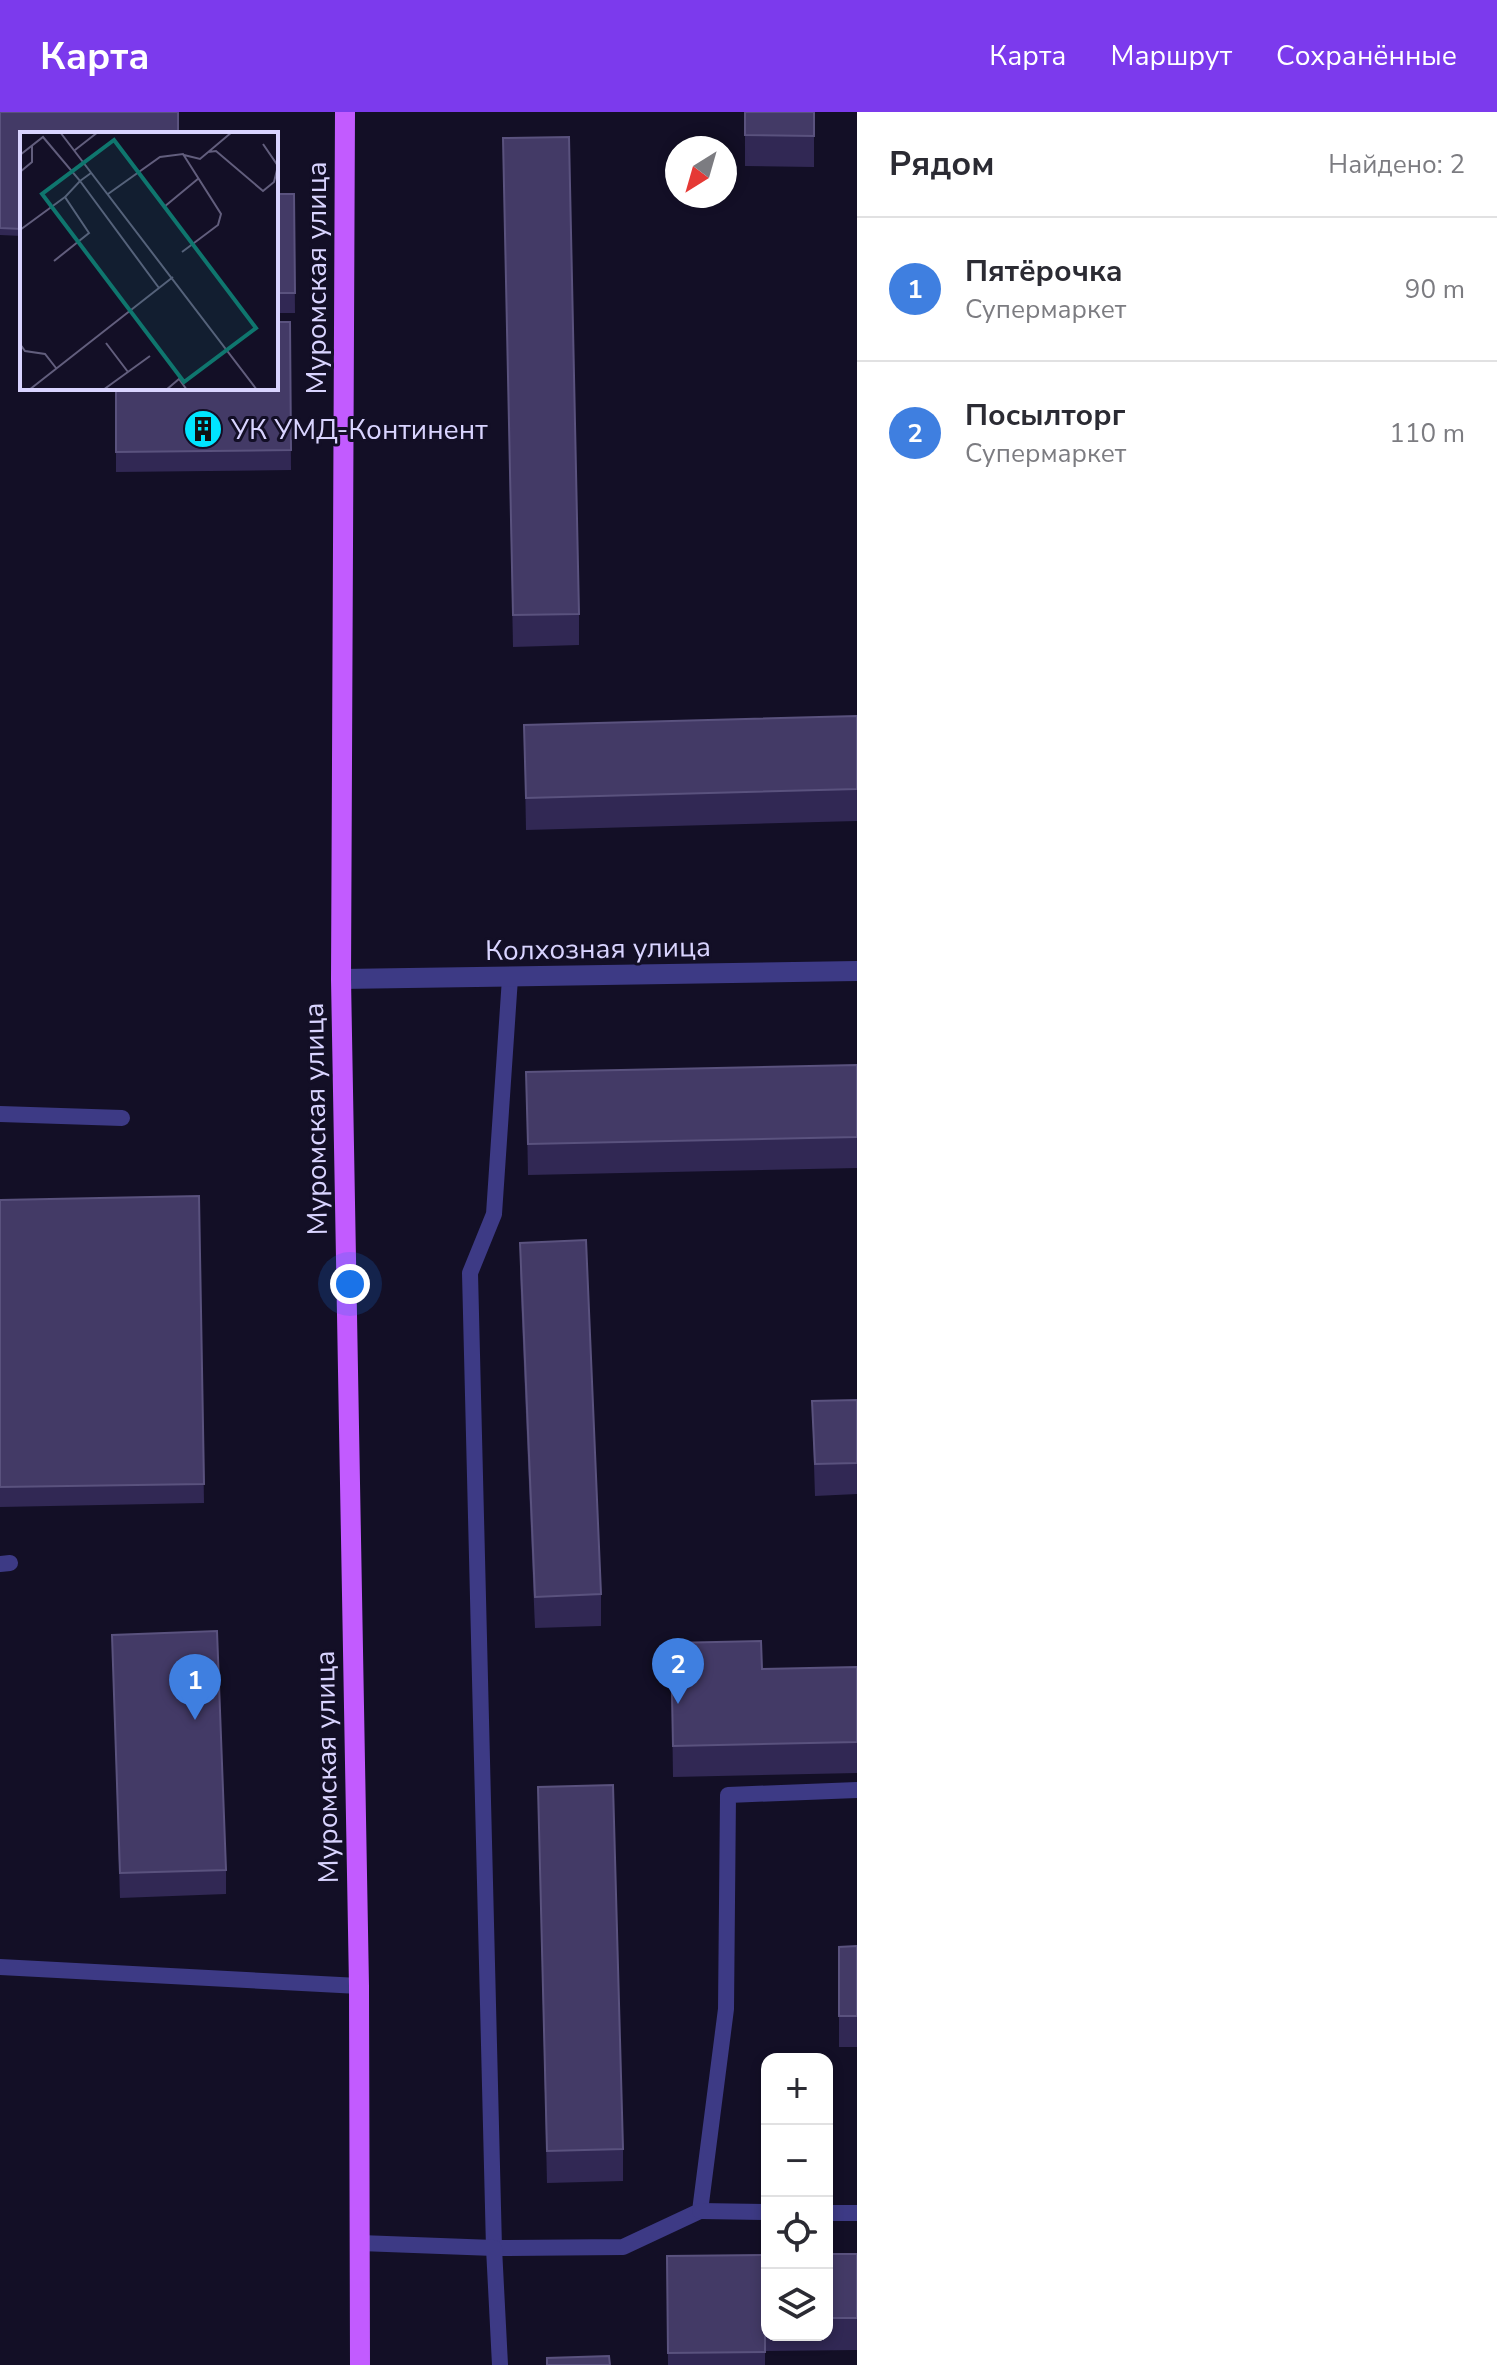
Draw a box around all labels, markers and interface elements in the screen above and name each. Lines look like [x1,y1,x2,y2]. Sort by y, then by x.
text: Карта [40,31,150,82]
text: Карта [989,37,1066,75]
text: Маршрут [1110,37,1232,75]
text: Сохранённые [1276,37,1457,75]
inset map [20,132,278,390]
north arrow [665,136,737,208]
text: Рядом [889,141,995,187]
text: Найдено: 2 [1328,147,1465,182]
street label: Муромская улица [298,162,336,394]
text: Пятёрочка [965,251,1123,292]
text: 1 [907,272,923,307]
text: 90 m [1405,272,1465,307]
text: Супермаркет [965,292,1126,327]
text: Посылторг [965,395,1125,436]
building icon: УК УМД-Континент [182,408,224,450]
place label: УК УМД-Континент [230,411,488,449]
text: 2 [907,416,923,451]
text: 110 m [1389,416,1465,451]
text: Супермаркет [965,436,1126,471]
street label: Колхозная улица [485,928,711,970]
street label: Муромская улица [295,1002,337,1236]
your location [330,1264,370,1304]
pin: 2 [652,1638,704,1704]
street label: Муромская улица [306,1650,348,1884]
pin: 1 [169,1654,221,1720]
map controls [761,2053,833,2341]
button: + [761,2053,833,2125]
button: − [761,2125,833,2197]
button: locate [761,2197,833,2269]
button: layers [761,2269,833,2341]

